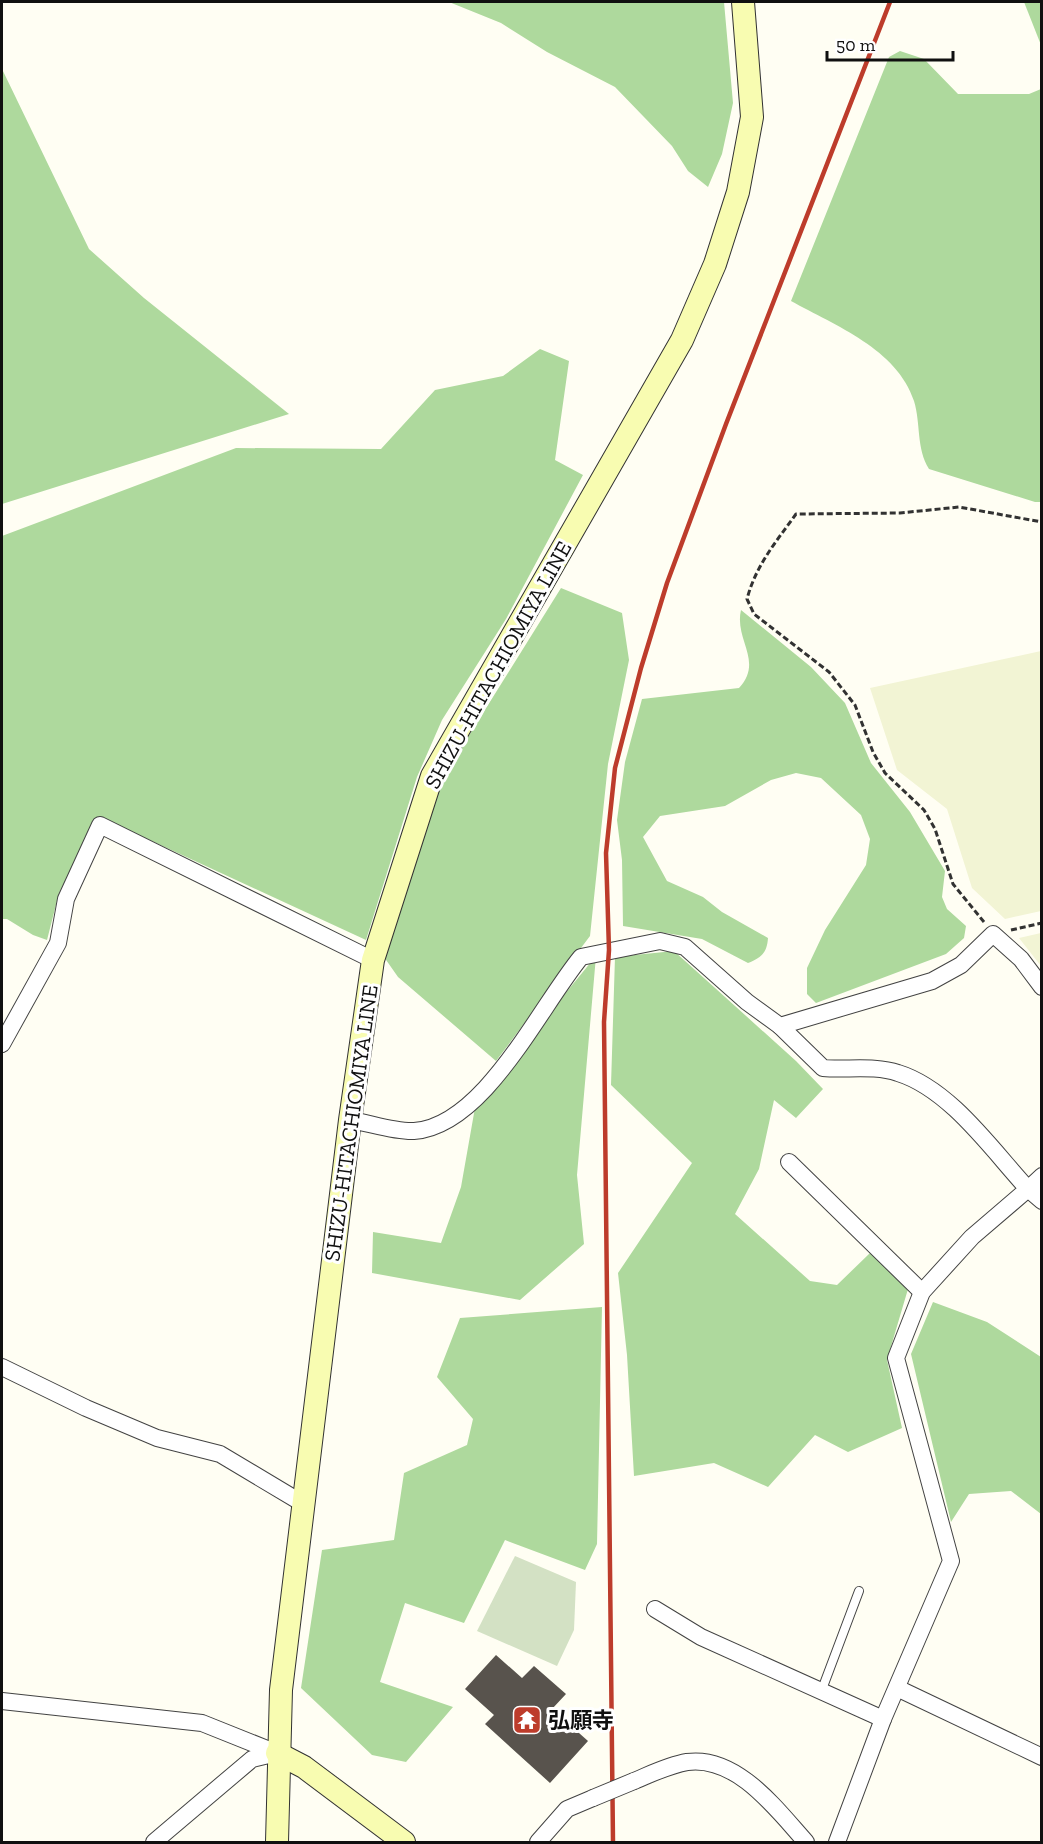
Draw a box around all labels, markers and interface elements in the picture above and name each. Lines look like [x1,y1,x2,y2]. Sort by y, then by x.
scale bar [827,24,953,62]
text: 50 m [836,34,876,56]
street label: SHIZU-HITACHIOMIYA LINE [419,536,577,794]
street label: SHIZU-HITACHIOMIYA LINE [318,983,384,1263]
temple icon: 弘願寺 [511,1704,543,1736]
place label: 弘願寺 [548,1707,614,1734]

